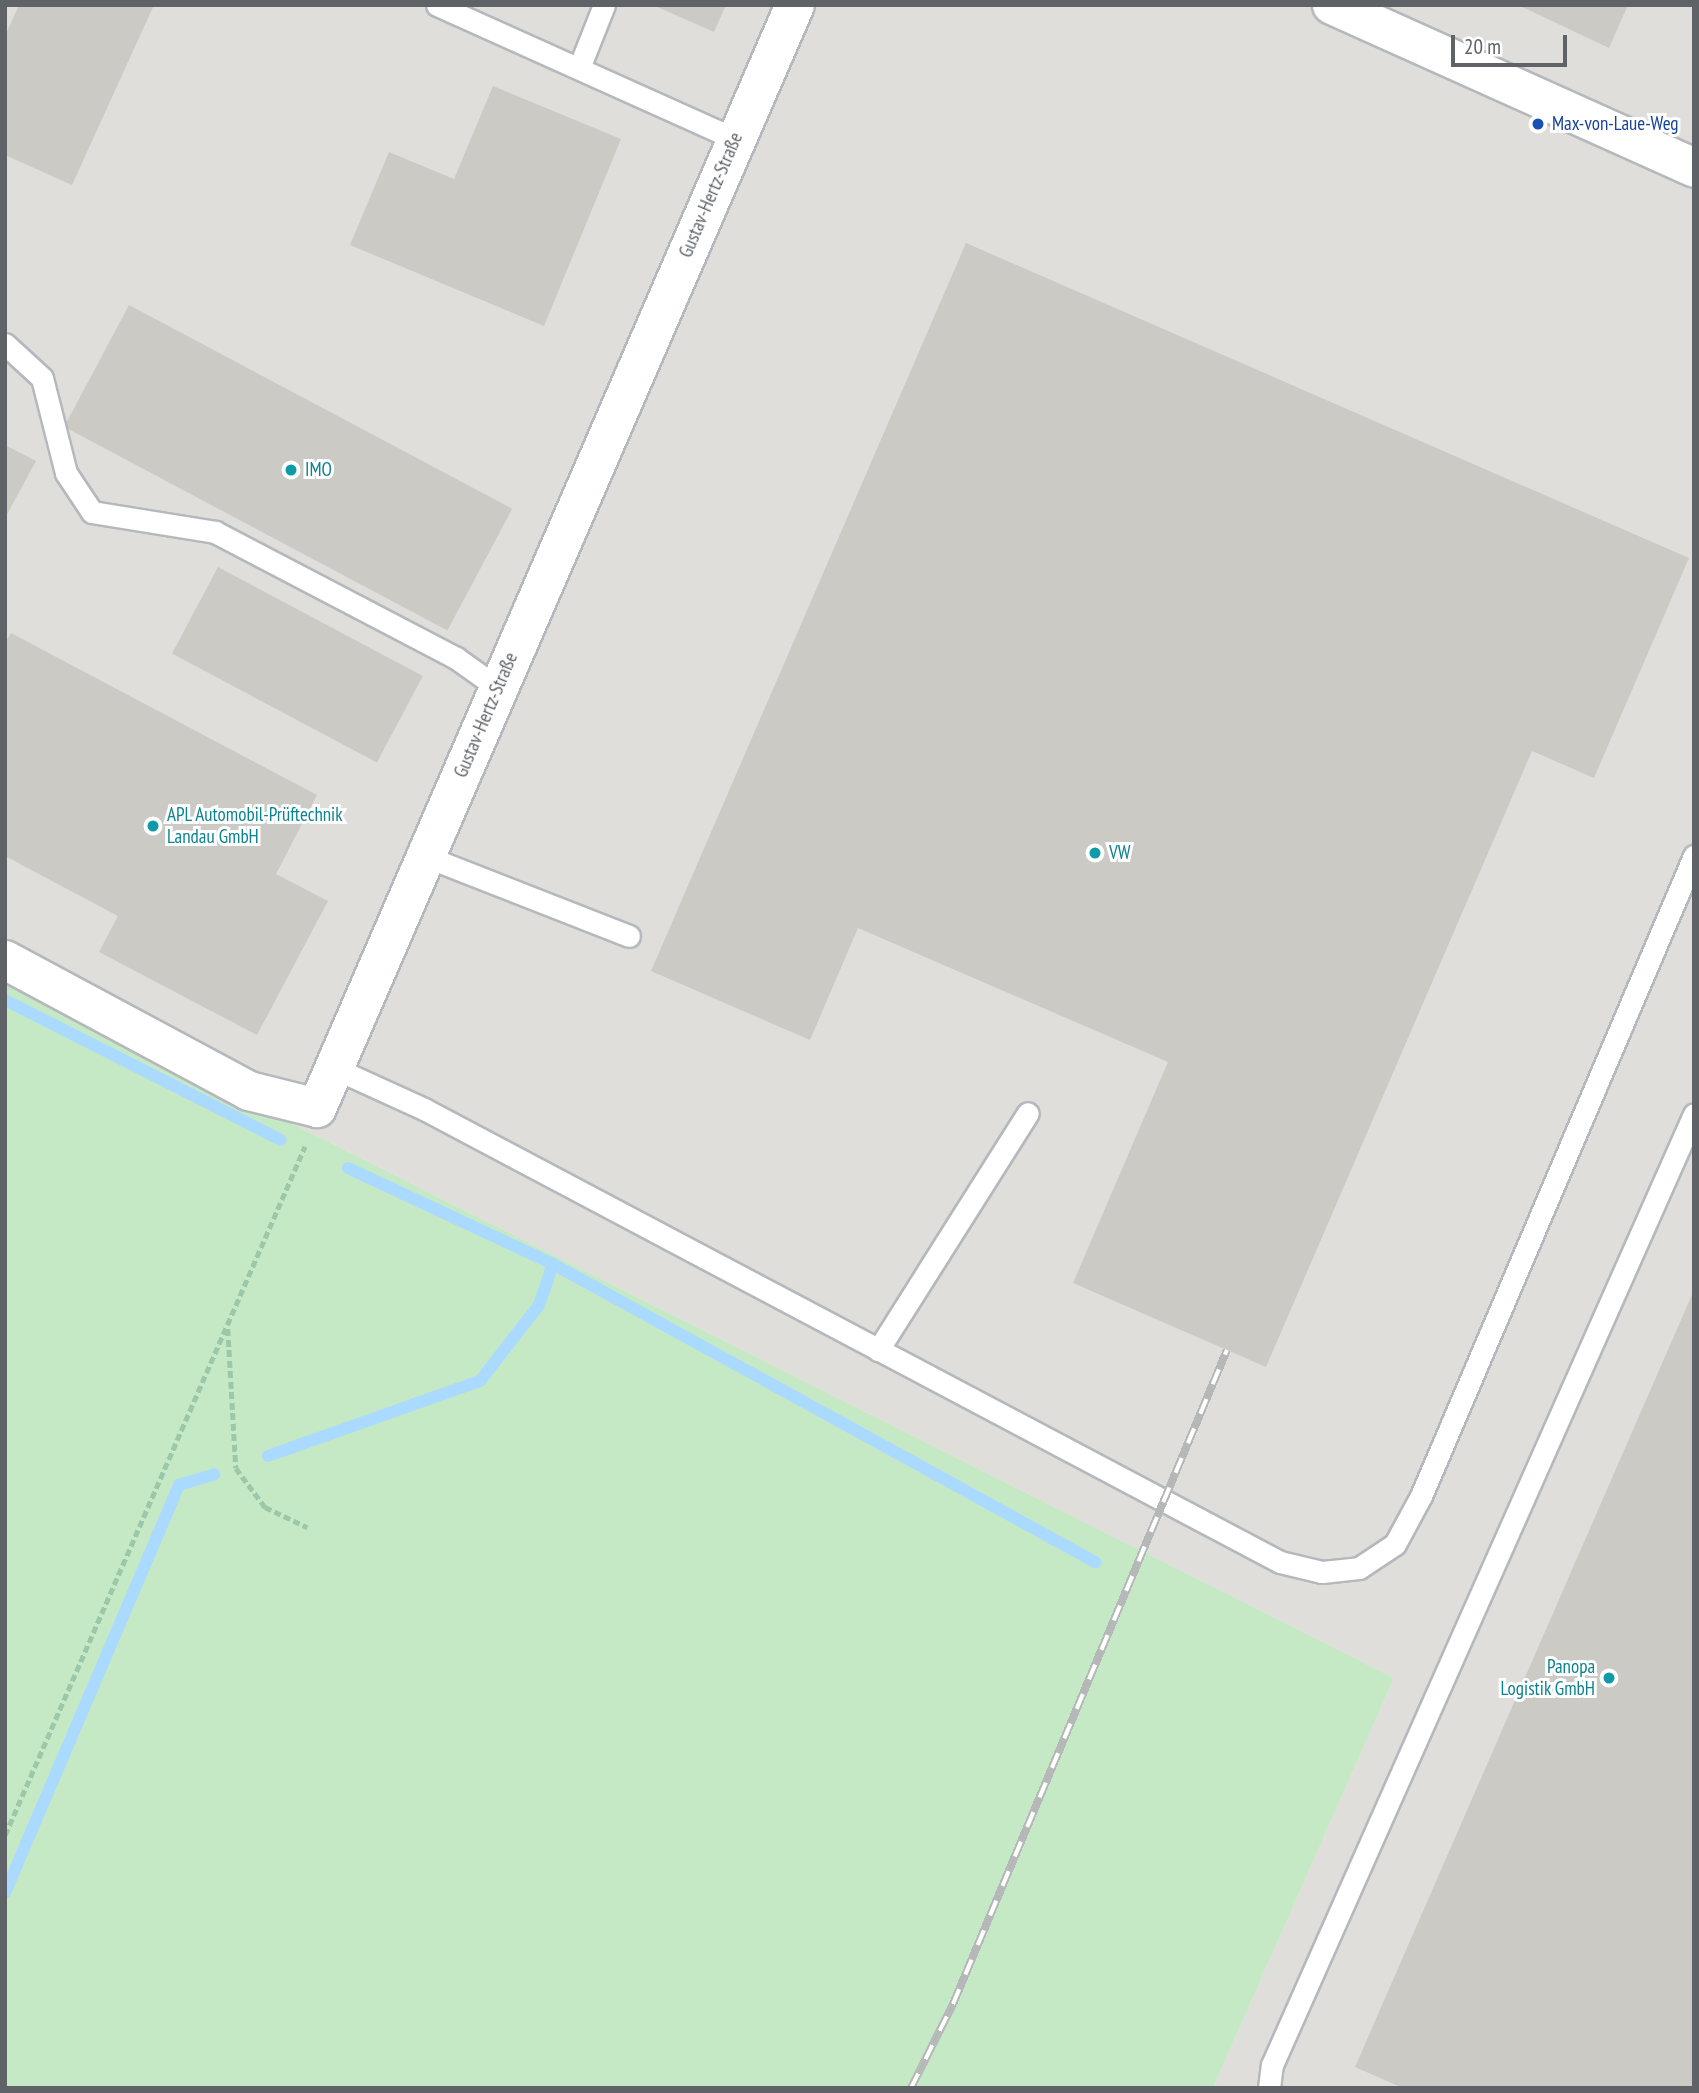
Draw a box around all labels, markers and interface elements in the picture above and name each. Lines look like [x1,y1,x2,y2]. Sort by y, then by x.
scale bar [1454,21,1570,65]
text: 20 m [1464,33,1501,60]
place label: Max-von-Laue-Weg [1552,113,1679,135]
marker: Max-von-Laue-Weg [1530,116,1546,132]
street label: Gustav-Hertz-Straße [674,129,748,261]
place label: IMO [305,459,332,481]
marker: IMO [283,462,299,478]
street label: Gustav-Hertz-Straße [449,649,523,781]
place label: APL Automobil-Prüftechnik Landau GmbH [167,804,344,848]
marker: APL Automobil-Prüftechnik Landau GmbH [145,818,161,834]
place label: VW [1109,842,1130,864]
marker: VW [1087,845,1103,861]
place label: Panopa Logistik GmbH [1500,1656,1595,1700]
marker: Panopa Logistik GmbH [1601,1670,1617,1686]

